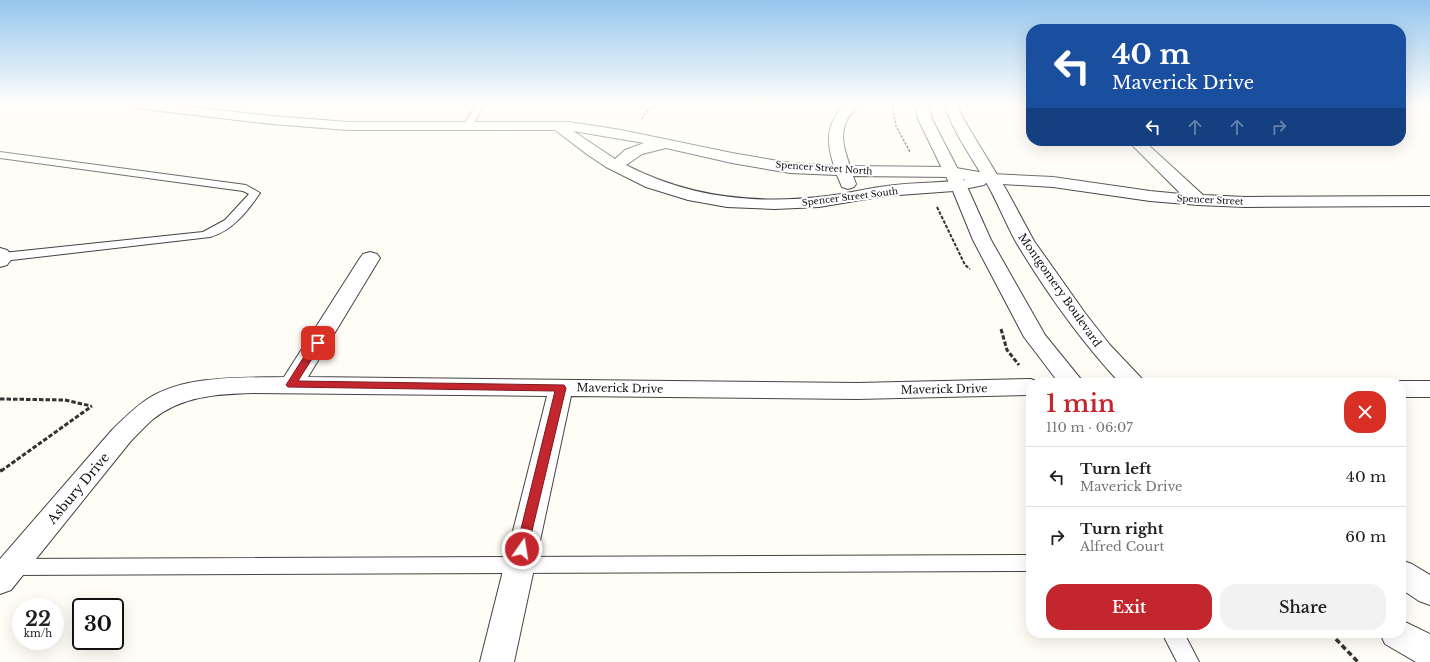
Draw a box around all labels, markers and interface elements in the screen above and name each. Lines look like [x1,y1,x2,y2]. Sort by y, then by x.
text: 40 m [1112,37,1190,72]
icon: left [1046,40,1098,92]
text: Maverick Drive [1112,72,1254,94]
icon: left [1142,116,1164,138]
icon: ahead [1184,116,1206,138]
icon: ahead [1226,116,1248,138]
icon: right [1268,116,1290,138]
street label: Spencer Street North [775,159,873,176]
street label: Spencer Street South [801,185,899,208]
street label: Spencer Street [1176,192,1244,207]
street label: Montgomery Boulevard [1015,230,1105,350]
pin [301,326,335,360]
icon: arrive [307,332,329,354]
street label: Maverick Drive [577,380,663,396]
street label: Maverick Drive [901,381,987,397]
text: 1 min [1046,389,1115,418]
button: close [1344,391,1386,433]
text: 110 m · 06:07 [1046,419,1133,436]
street label: Asbury Drive [43,449,113,528]
text: Turn left [1080,459,1151,478]
icon: left [1046,466,1068,488]
text: 40 m [1346,467,1386,486]
text: Maverick Drive [1080,478,1183,495]
text: Turn right [1080,519,1163,538]
icon: right [1046,526,1068,548]
text: 60 m [1345,527,1386,546]
position arrow [501,528,543,570]
text: Alfred Court [1080,538,1164,555]
button: Exit [1046,584,1212,630]
button: Share [1220,584,1386,630]
speed limit sign: 30 [72,598,124,650]
text: 22 [25,607,51,631]
text: km/h [24,627,52,640]

